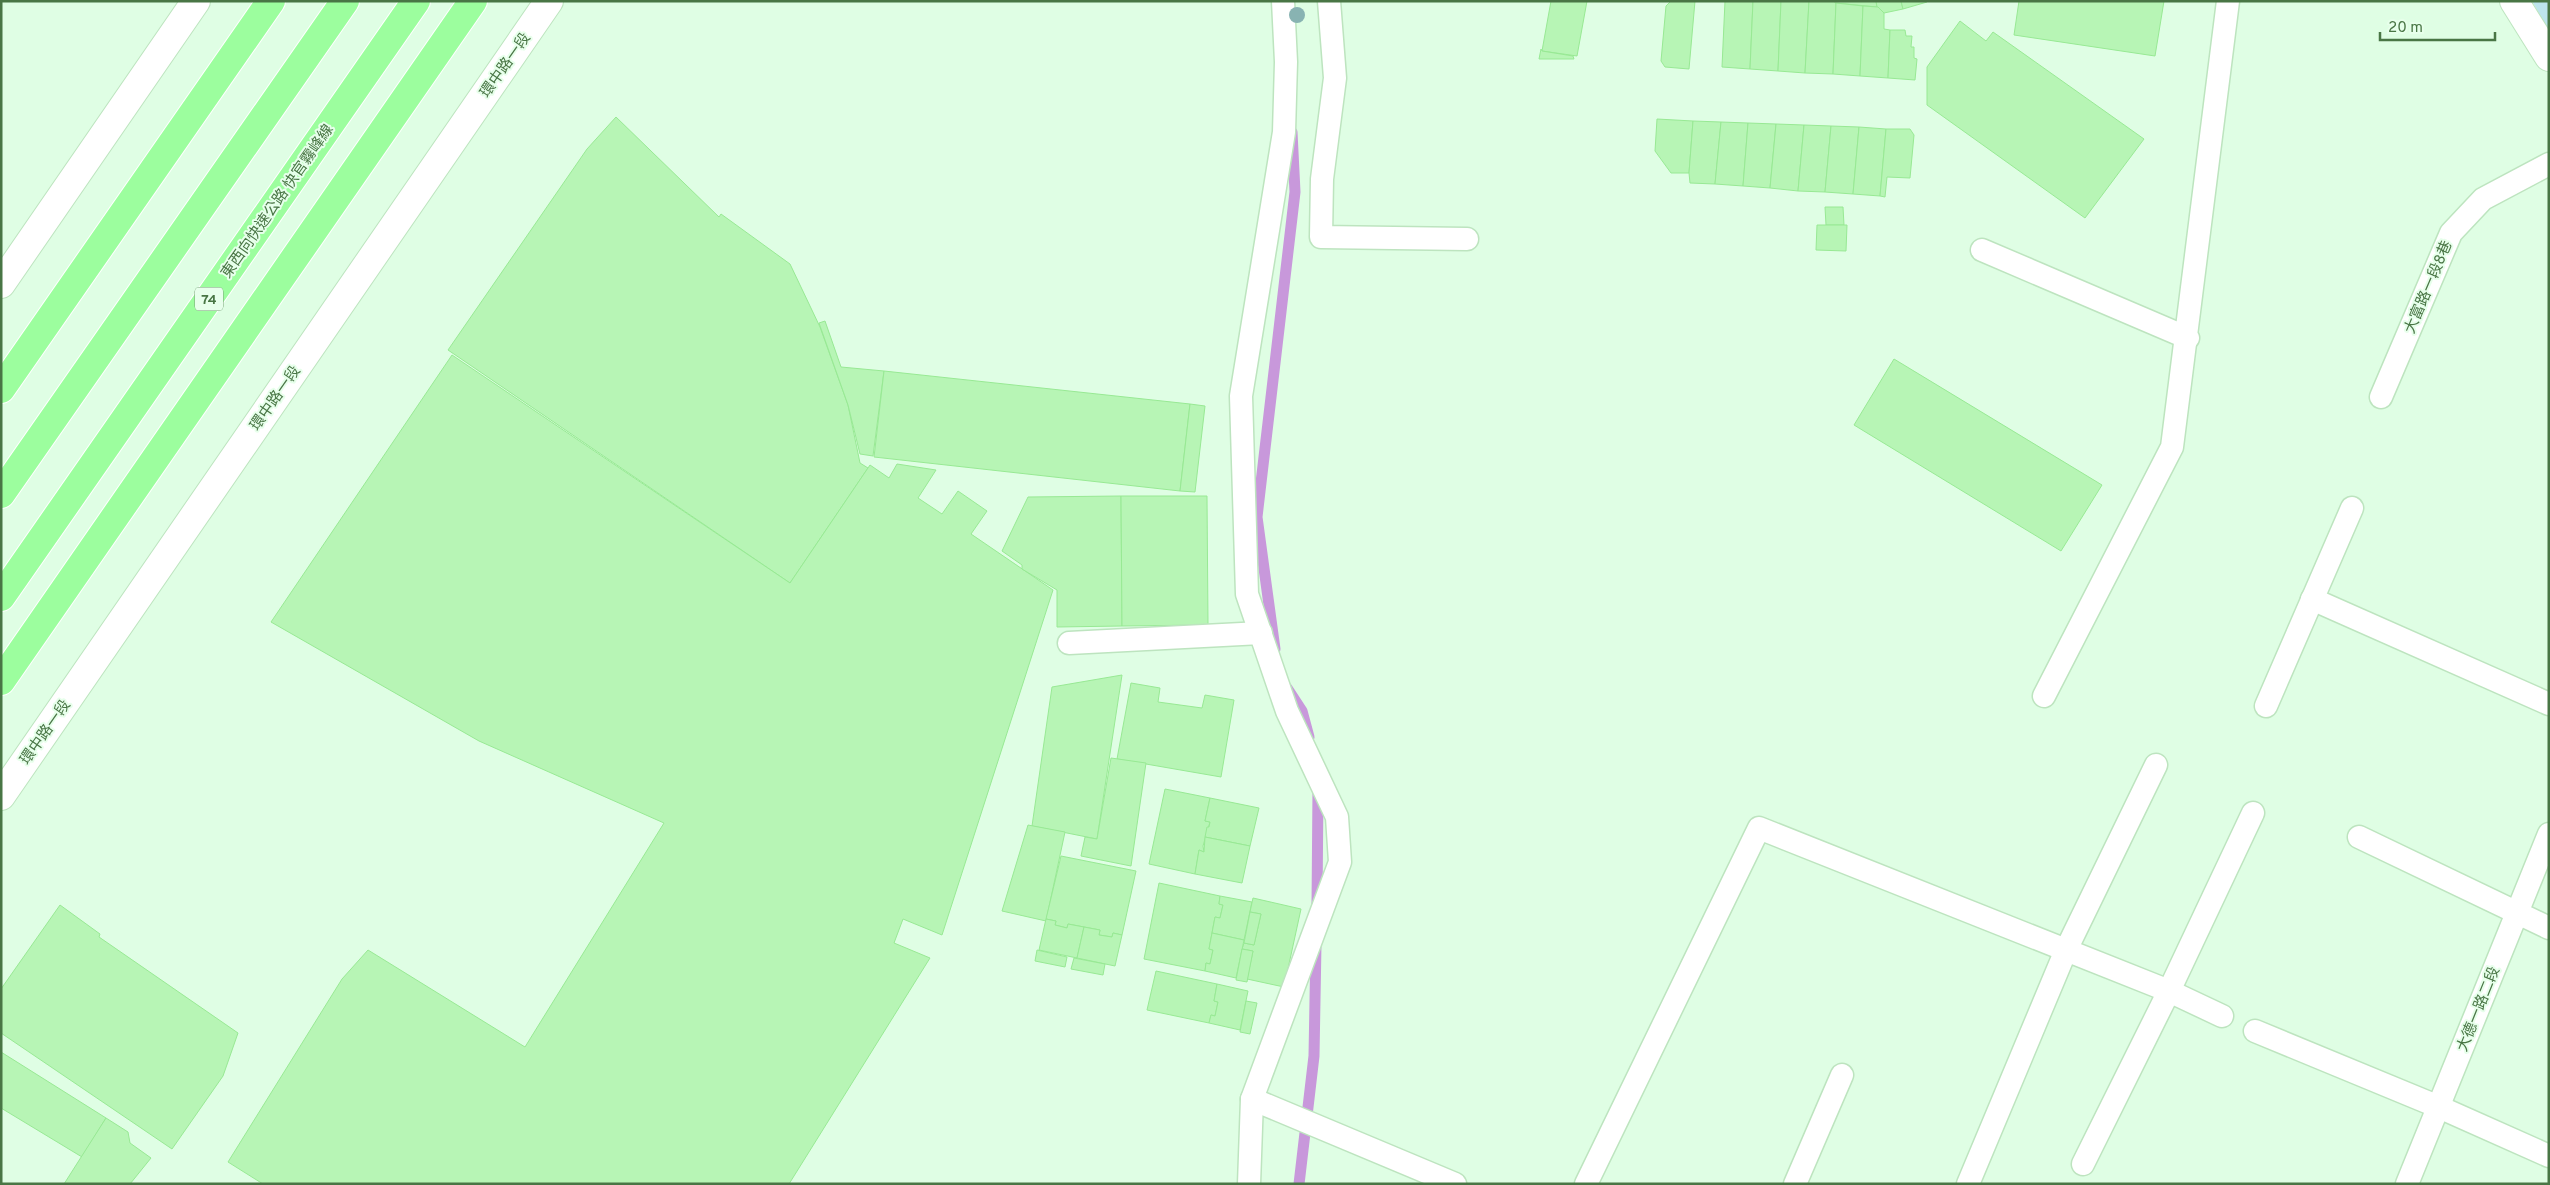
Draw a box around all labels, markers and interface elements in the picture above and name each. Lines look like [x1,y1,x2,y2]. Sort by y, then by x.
scale bar [2380,10,2495,42]
text: 20 m [2388,19,2423,38]
street label: 環中路一段 [477,30,536,102]
street label: 東西向快速公路 快官霧峰線 [217,121,339,282]
street label: 大富路一段8巷 [2401,238,2458,337]
road number: 74 [195,288,223,310]
street label: 環中路一段 [247,363,306,435]
street label: 環中路一段 [17,697,76,769]
street label: 大德一路二段 [2453,964,2505,1055]

